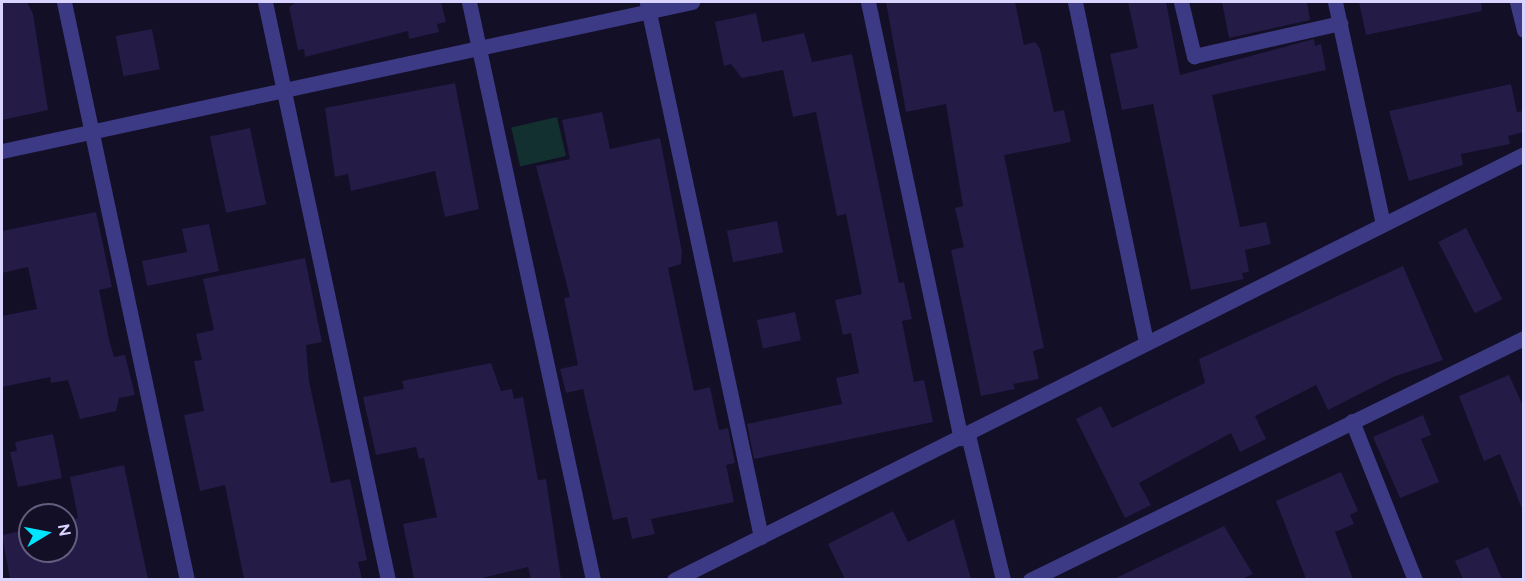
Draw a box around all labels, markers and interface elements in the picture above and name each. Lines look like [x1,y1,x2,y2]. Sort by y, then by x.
north arrow [18,503,78,563]
text: N [54,522,75,538]

